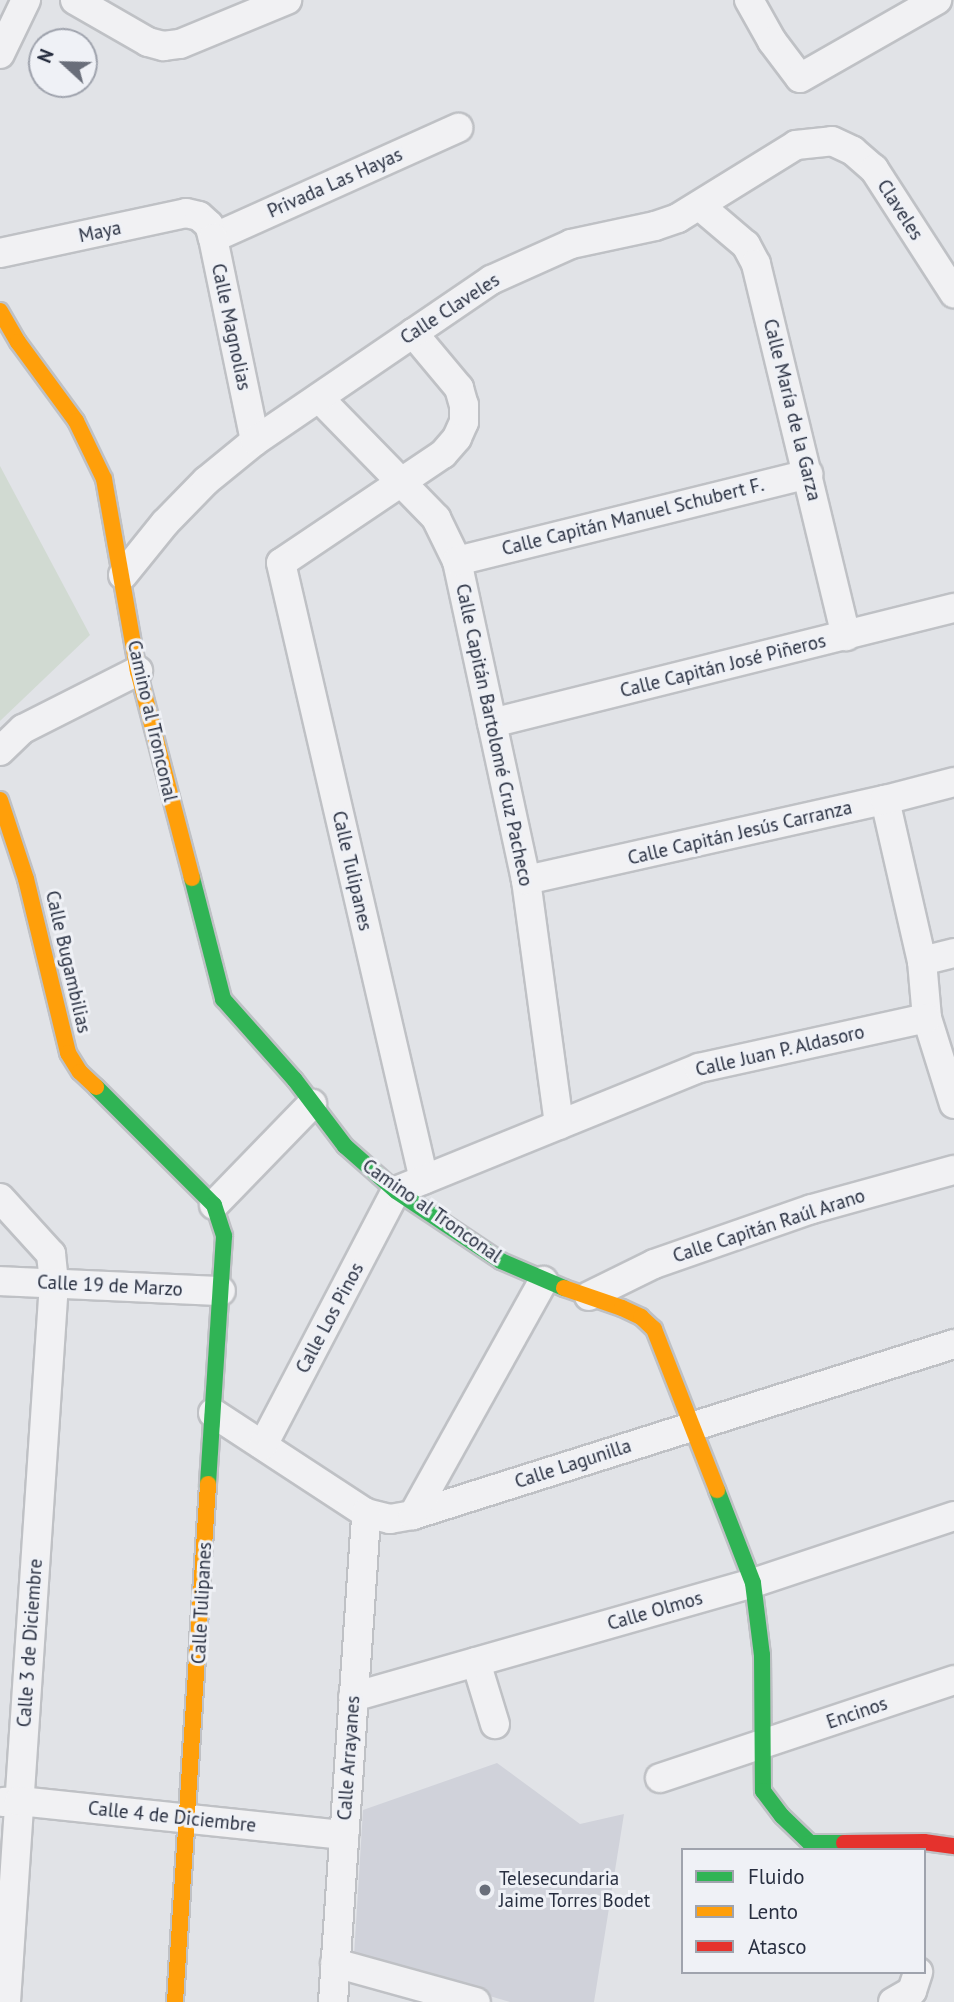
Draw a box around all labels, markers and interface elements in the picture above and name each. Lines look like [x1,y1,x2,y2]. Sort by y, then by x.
north arrow [28,28,98,98]
text: N [32,46,59,66]
street label: Privada Las Hayas [264,143,406,223]
street label: Claveles [872,175,928,245]
street label: Maya [77,216,123,248]
street label: Calle Magnolias [206,262,256,392]
street label: Calle Claveles [396,269,504,349]
street label: Calle María de la Garza [758,317,826,503]
street label: Calle Capitán Manuel Schubert F. [500,473,766,561]
street label: Calle Capitán Bartolomé Cruz Pacheco [451,581,537,889]
street label: Calle Capitán José Piñeros [618,629,828,703]
street label: Camino al Tronconal [122,638,182,804]
street label: Calle Capitán Jesús Carranza [626,796,854,870]
street label: Calle Tulipanes [327,809,377,933]
street label: Calle Bugambilias [41,889,95,1035]
street label: Calle Juan P. Aldasoro [692,1020,868,1082]
street label: Camino al Tronconal [358,1154,506,1268]
street label: Calle Capitán Raúl Arano [670,1184,868,1268]
street label: Calle Los Pinos [291,1259,369,1377]
street label: Calle 19 de Marzo [37,1271,183,1301]
street label: Calle Lagunilla [512,1434,634,1494]
street label: Calle Tulipanes [187,1541,217,1665]
street label: Calle 3 de Diciembre [13,1558,47,1728]
street label: Calle Olmos [605,1587,705,1635]
street label: Encinos [824,1692,890,1734]
street label: Calle Arrayanes [333,1695,365,1821]
street label: Calle 4 de Diciembre [87,1797,257,1837]
legend [681,1848,926,1974]
text: Fluido [748,1863,805,1890]
place label: Telesecundaria Jaime Torres Bodet [499,1868,651,1912]
marker: Telesecundaria Jaime Torres Bodet [477,1882,493,1898]
text: Lento [748,1898,798,1925]
text: Atasco [748,1933,807,1960]

